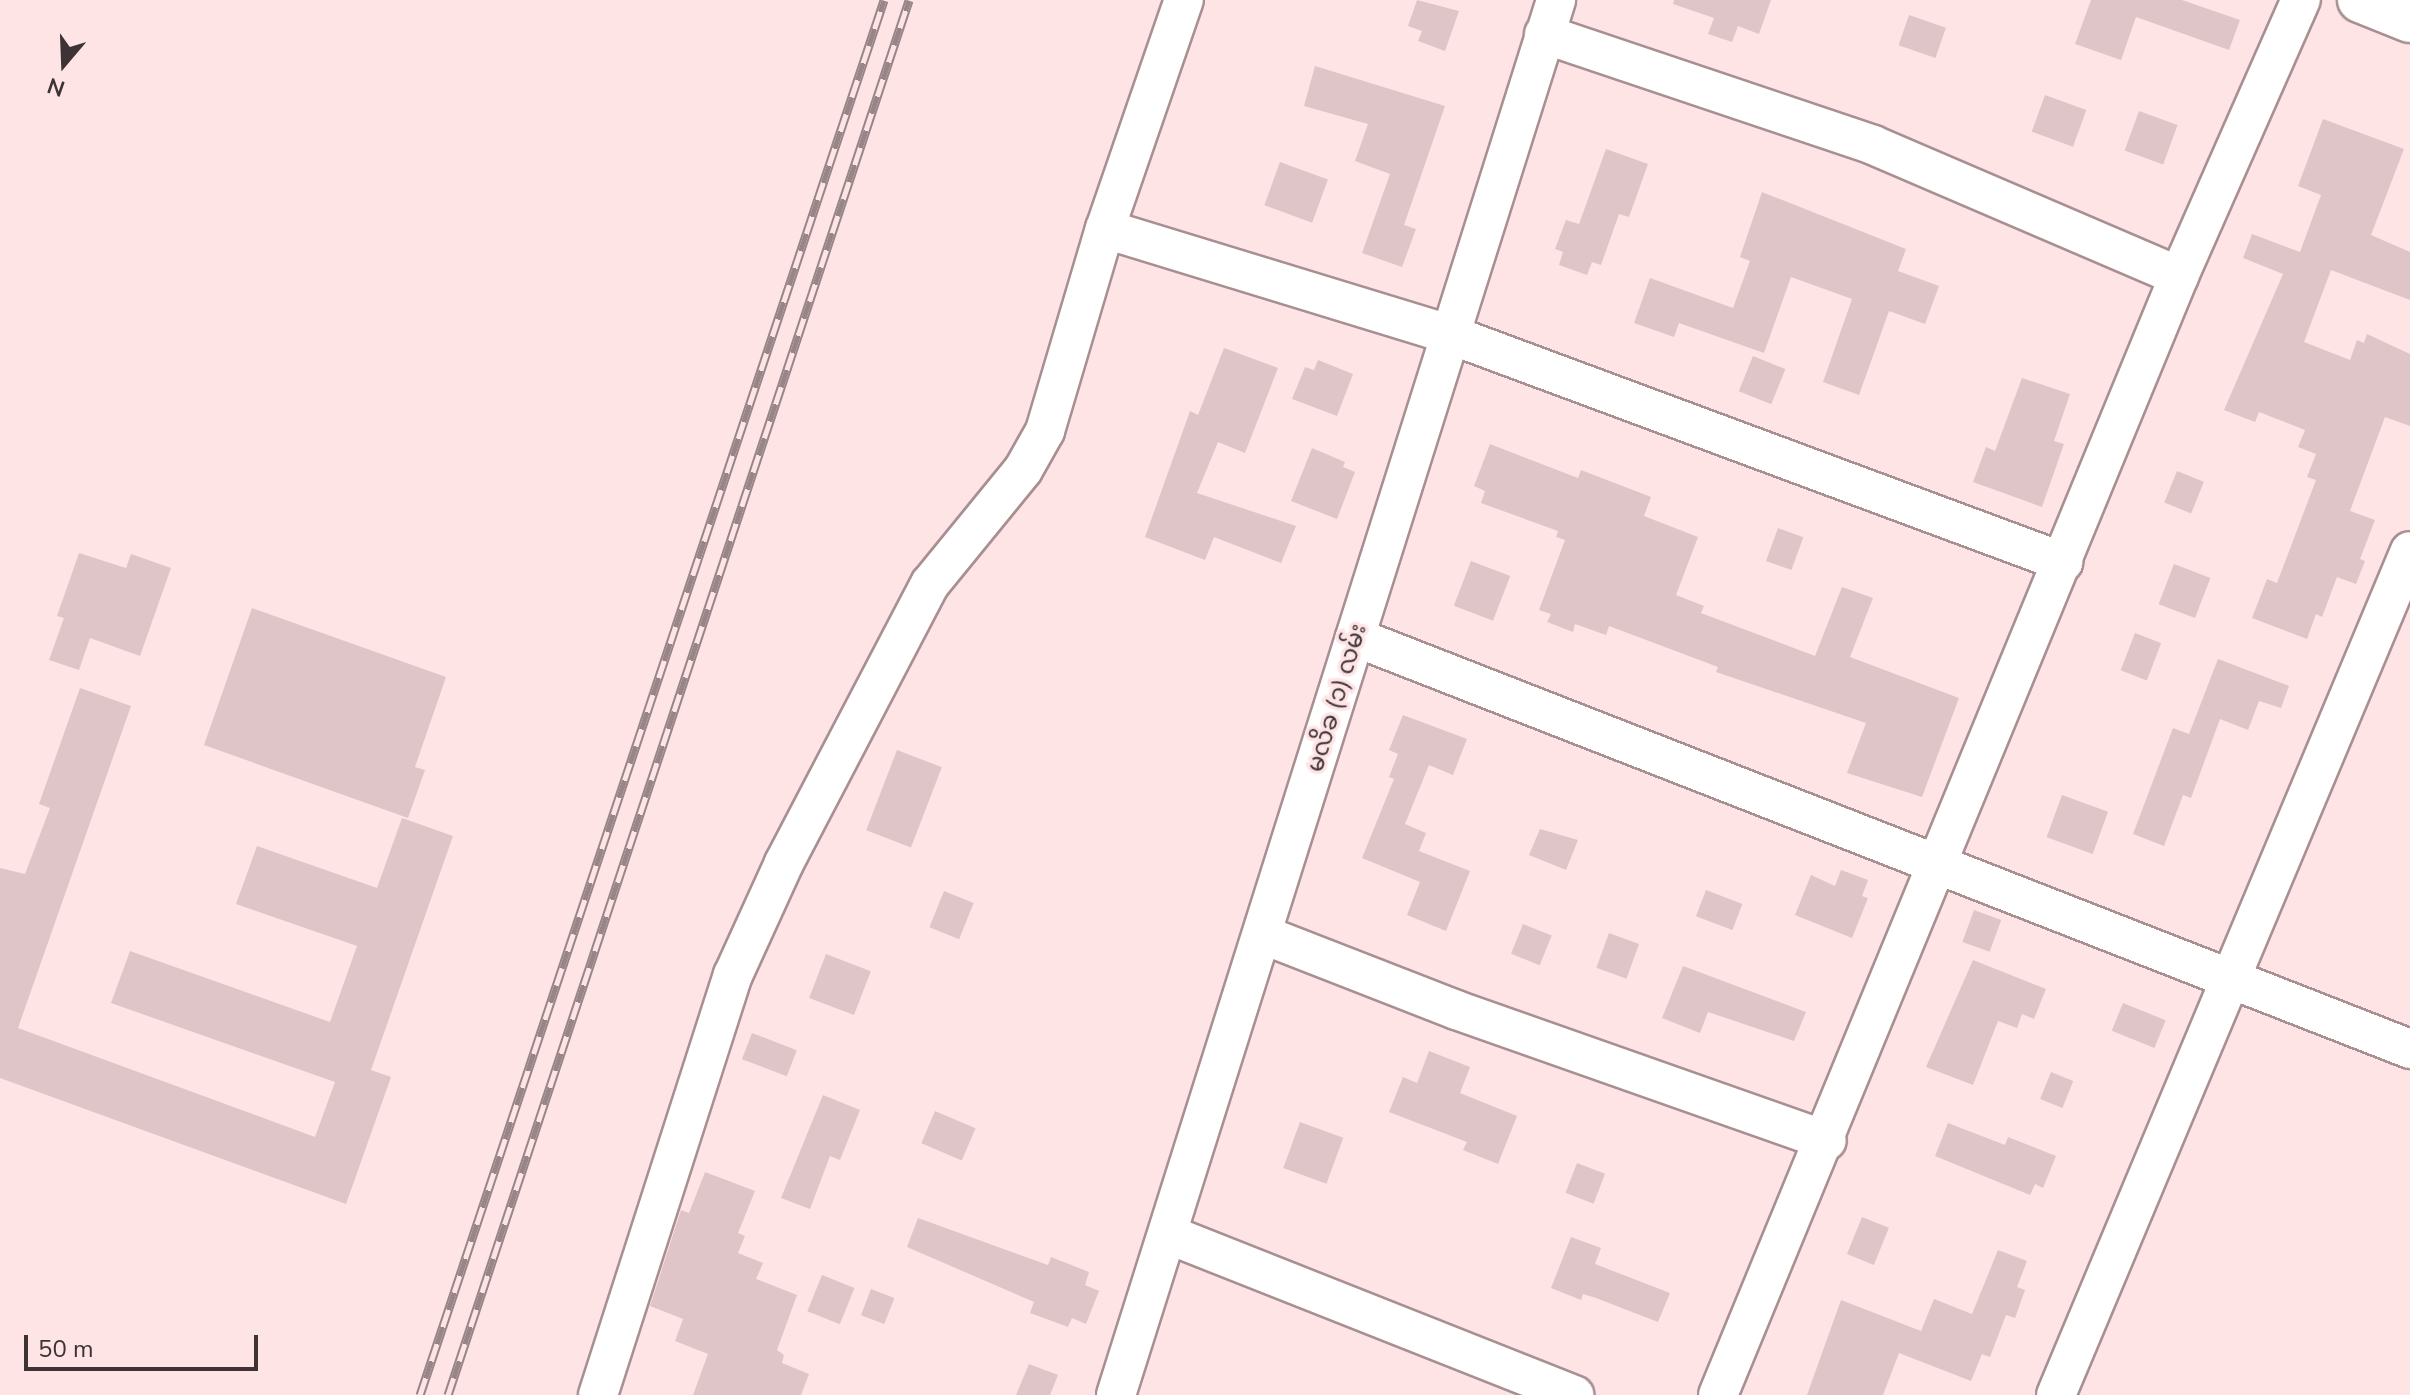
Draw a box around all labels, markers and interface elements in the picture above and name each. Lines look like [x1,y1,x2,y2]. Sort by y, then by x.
north arrow [24,24,104,104]
text: N [44,70,69,104]
street label: မလိခ (၁) လမ်း [1301,620,1373,776]
scale bar [28,1319,262,1369]
text: 50 m [38,1333,94,1365]

